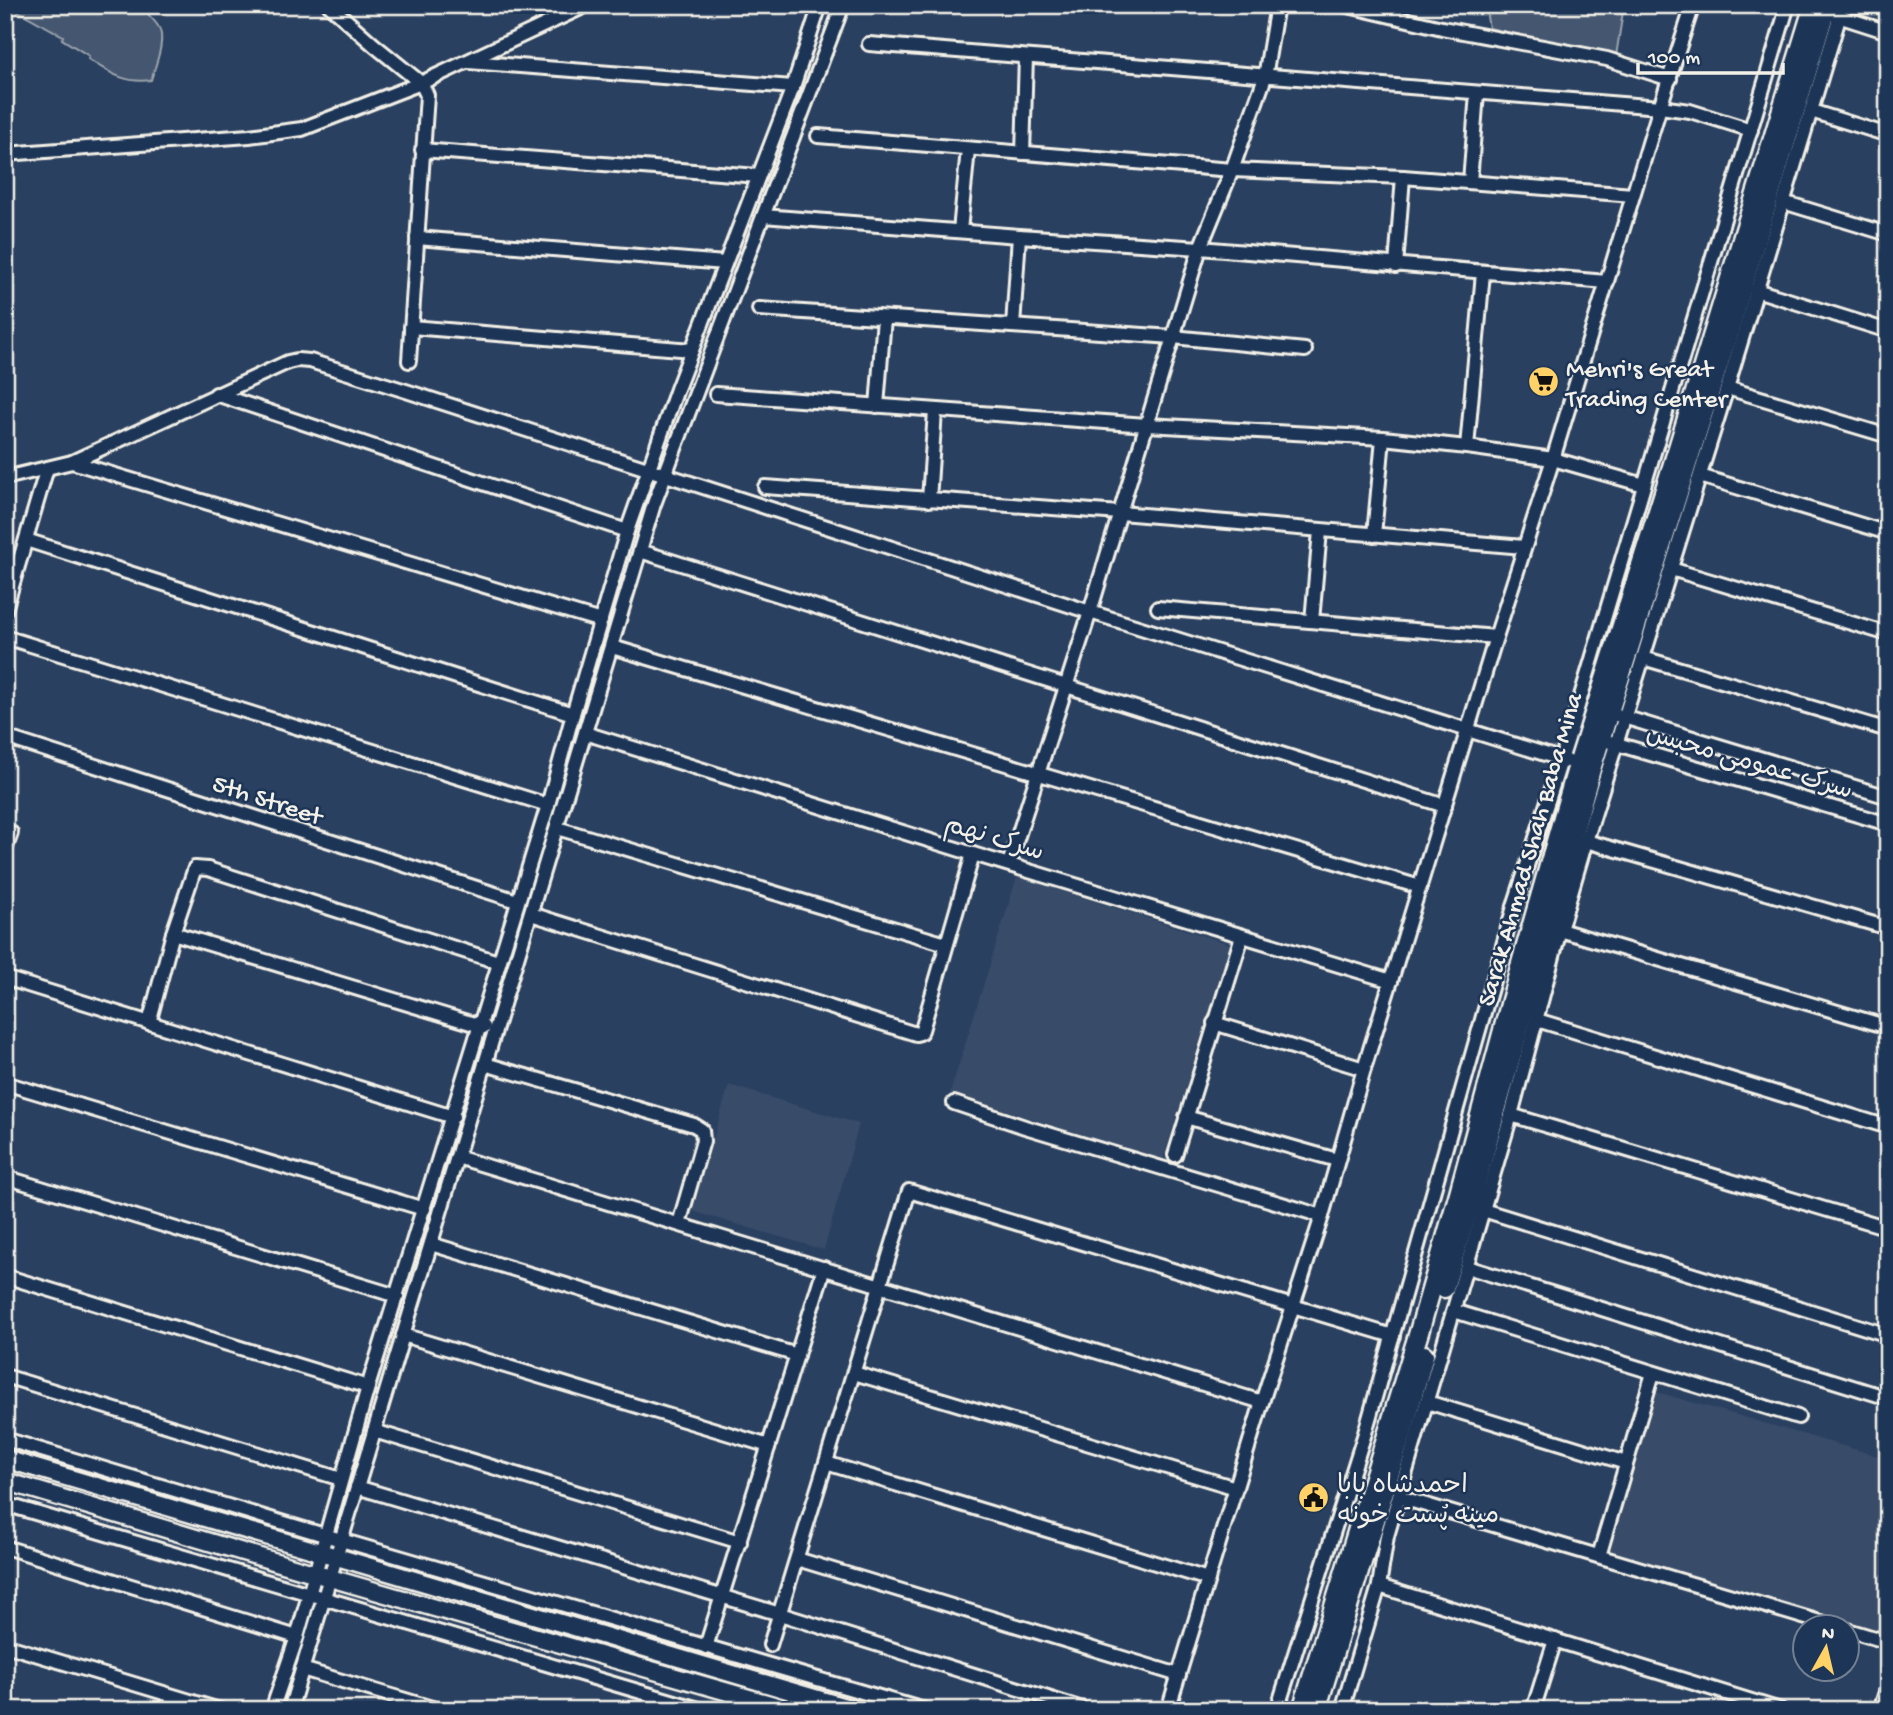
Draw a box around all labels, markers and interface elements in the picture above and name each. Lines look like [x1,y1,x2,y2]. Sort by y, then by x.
scale bar [1638,32,1783,76]
text: 100 m [1647,47,1700,72]
place label: Mehri's Great Trading Center [1564,356,1730,417]
supermarket icon: Mehri's Great Trading Center [1526,365,1560,399]
street label: Sarak Ahmad Shah Baba Mina [1473,688,1592,1011]
street label: سرک عمومی محبس [1642,720,1856,809]
street label: 5th Street [208,770,328,835]
street label: سرک نهم [940,811,1047,870]
place label: احمدشاه بابا مینه پُست خونه [1337,1472,1499,1533]
public building icon: احمدشاه بابا مینه پُست خونه [1297,1481,1331,1515]
north arrow [1792,1614,1862,1684]
text: N [1820,1622,1836,1647]

